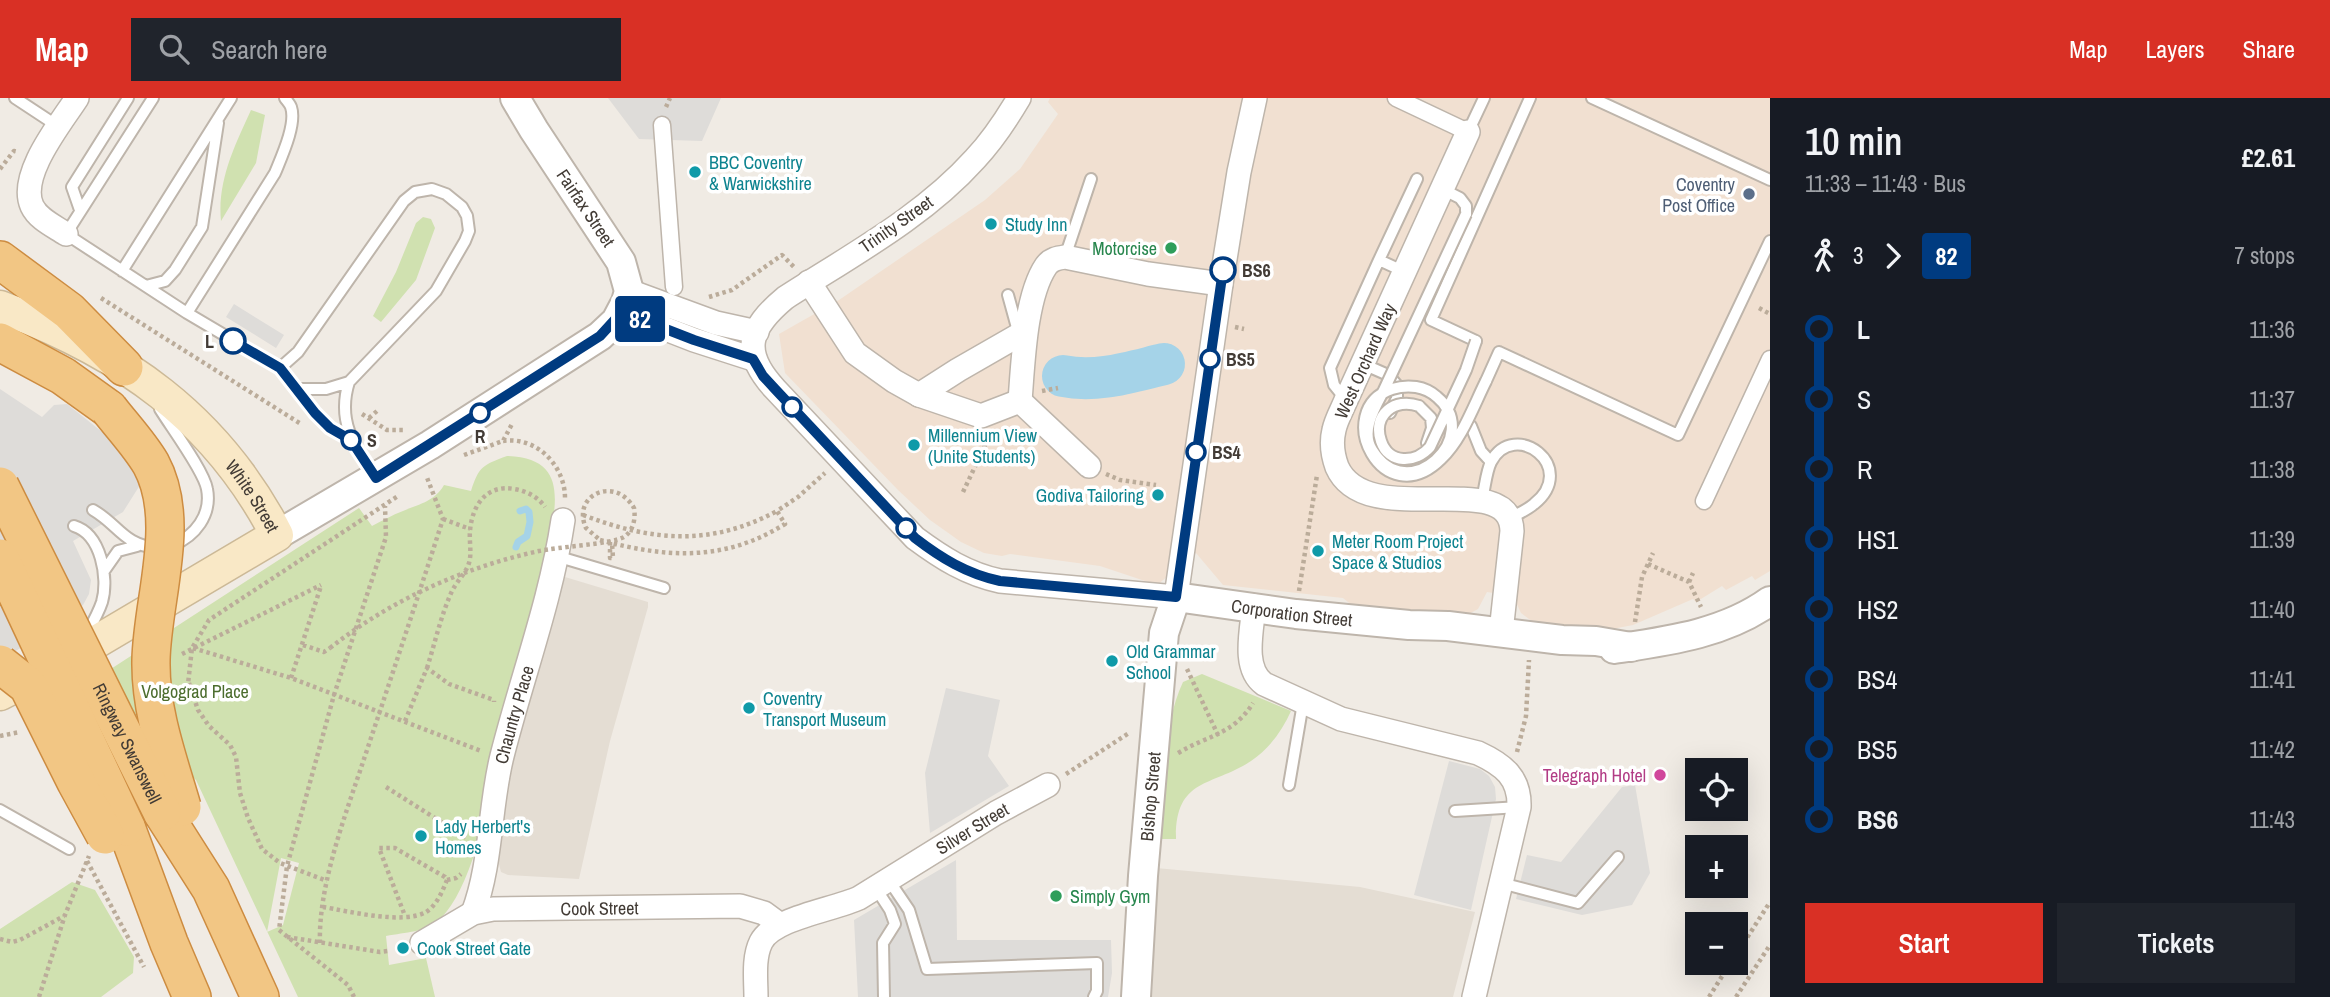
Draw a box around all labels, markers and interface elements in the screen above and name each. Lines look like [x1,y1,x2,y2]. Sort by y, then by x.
search box [131,18,621,81]
text: Map [35,27,89,71]
icon: search [155,30,193,68]
text: Search here [211,32,327,67]
text: Map [2069,33,2107,65]
text: Layers [2145,33,2204,65]
text: Share [2242,33,2295,65]
text: 10 min [1805,116,1903,167]
text: £2.61 [2242,140,2295,175]
place label: BBC Coventry & Warwickshire [709,150,812,196]
street label: Fairfax Street [551,164,621,252]
marker: BBC Coventry & Warwickshire [687,164,703,180]
text: 11:33 – 11:43 · Bus [1805,168,1966,199]
place label: Coventry Post Office [1662,172,1736,218]
marker: Coventry Post Office [1741,186,1757,202]
street label: Trinity Street [854,189,938,259]
place label: Study Inn [1005,212,1067,237]
marker: Study Inn [983,216,999,232]
place label: Motorcise [1092,236,1157,261]
icon: walk [1805,237,1843,275]
icon: forward [1874,237,1912,275]
marker: Motorcise [1163,240,1179,256]
text: 3 [1853,240,1864,271]
text: 82 [1936,240,1957,272]
text: 7 stops [2234,240,2295,271]
marker: BS6 [1210,257,1236,283]
place label: BS6 [1242,258,1271,283]
line badge: 82 [608,296,672,342]
street label: West Orchard Way [1328,299,1402,423]
text: 82 [629,303,651,335]
text: L [1857,312,1870,347]
text: 11:36 [2249,314,2295,345]
marker: L [220,328,246,354]
place label: L [205,329,214,354]
place label: BS5 [1226,347,1255,372]
marker: BS5 [1200,349,1220,369]
text: S [1857,382,1871,417]
text: 11:37 [2249,384,2295,415]
unlabelled marker [782,397,802,417]
marker: R [470,403,490,423]
place label: Millennium View (Unite Students) [928,423,1037,469]
place label: R [475,424,486,449]
place label: S [367,428,377,453]
marker: S [341,430,361,450]
marker: Millennium View (Unite Students) [906,437,922,453]
place label: BS4 [1212,440,1242,465]
marker: BS4 [1186,442,1206,462]
text: R [1857,452,1872,487]
street label: White Street [220,454,286,537]
text: 11:38 [2249,454,2295,485]
place label: Godiva Tailoring [1036,483,1145,508]
marker: Godiva Tailoring [1150,487,1166,503]
unlabelled marker [896,518,916,538]
text: HS1 [1857,522,1898,557]
text: 11:39 [2249,524,2295,555]
place label: Meter Room Project Space & Studios [1332,529,1463,575]
marker: Meter Room Project Space & Studios [1310,543,1326,559]
text: HS2 [1857,592,1898,627]
street label: Corporation Street [1230,593,1353,632]
text: 11:40 [2249,594,2295,625]
place label: Old Grammar School [1126,639,1215,685]
marker: Old Grammar School [1104,653,1120,669]
street label: Chauntry Place [488,662,539,766]
text: BS4 [1857,662,1897,697]
text: 11:41 [2249,664,2295,695]
street label: Ringway Swanswell [87,679,168,807]
park label: Volgograd Place [141,679,249,704]
place label: Coventry Transport Museum [763,686,886,732]
marker: Coventry Transport Museum [741,700,757,716]
text: BS5 [1857,732,1897,767]
text: 11:42 [2249,734,2295,765]
street label: Bishop Street [1134,751,1166,842]
map controls [1685,758,1748,975]
button: locate [1685,758,1748,821]
place label: Telegraph Hotel [1543,763,1646,788]
marker: Telegraph Hotel [1652,767,1668,783]
street label: Silver Street [931,796,1013,860]
text: BS6 [1857,802,1898,837]
text: 11:43 [2249,804,2295,835]
place label: Lady Herbert's Homes [435,814,531,860]
marker: Lady Herbert's Homes [413,828,429,844]
button: + [1685,835,1748,898]
place label: Simply Gym [1070,884,1150,909]
marker: Simply Gym [1048,888,1064,904]
street label: Cook Street [560,895,639,921]
button: Start [1805,903,2043,983]
button: Tickets [2057,903,2295,983]
button: − [1685,912,1748,975]
place label: Cook Street Gate [417,936,531,961]
marker: Cook Street Gate [395,940,411,956]

